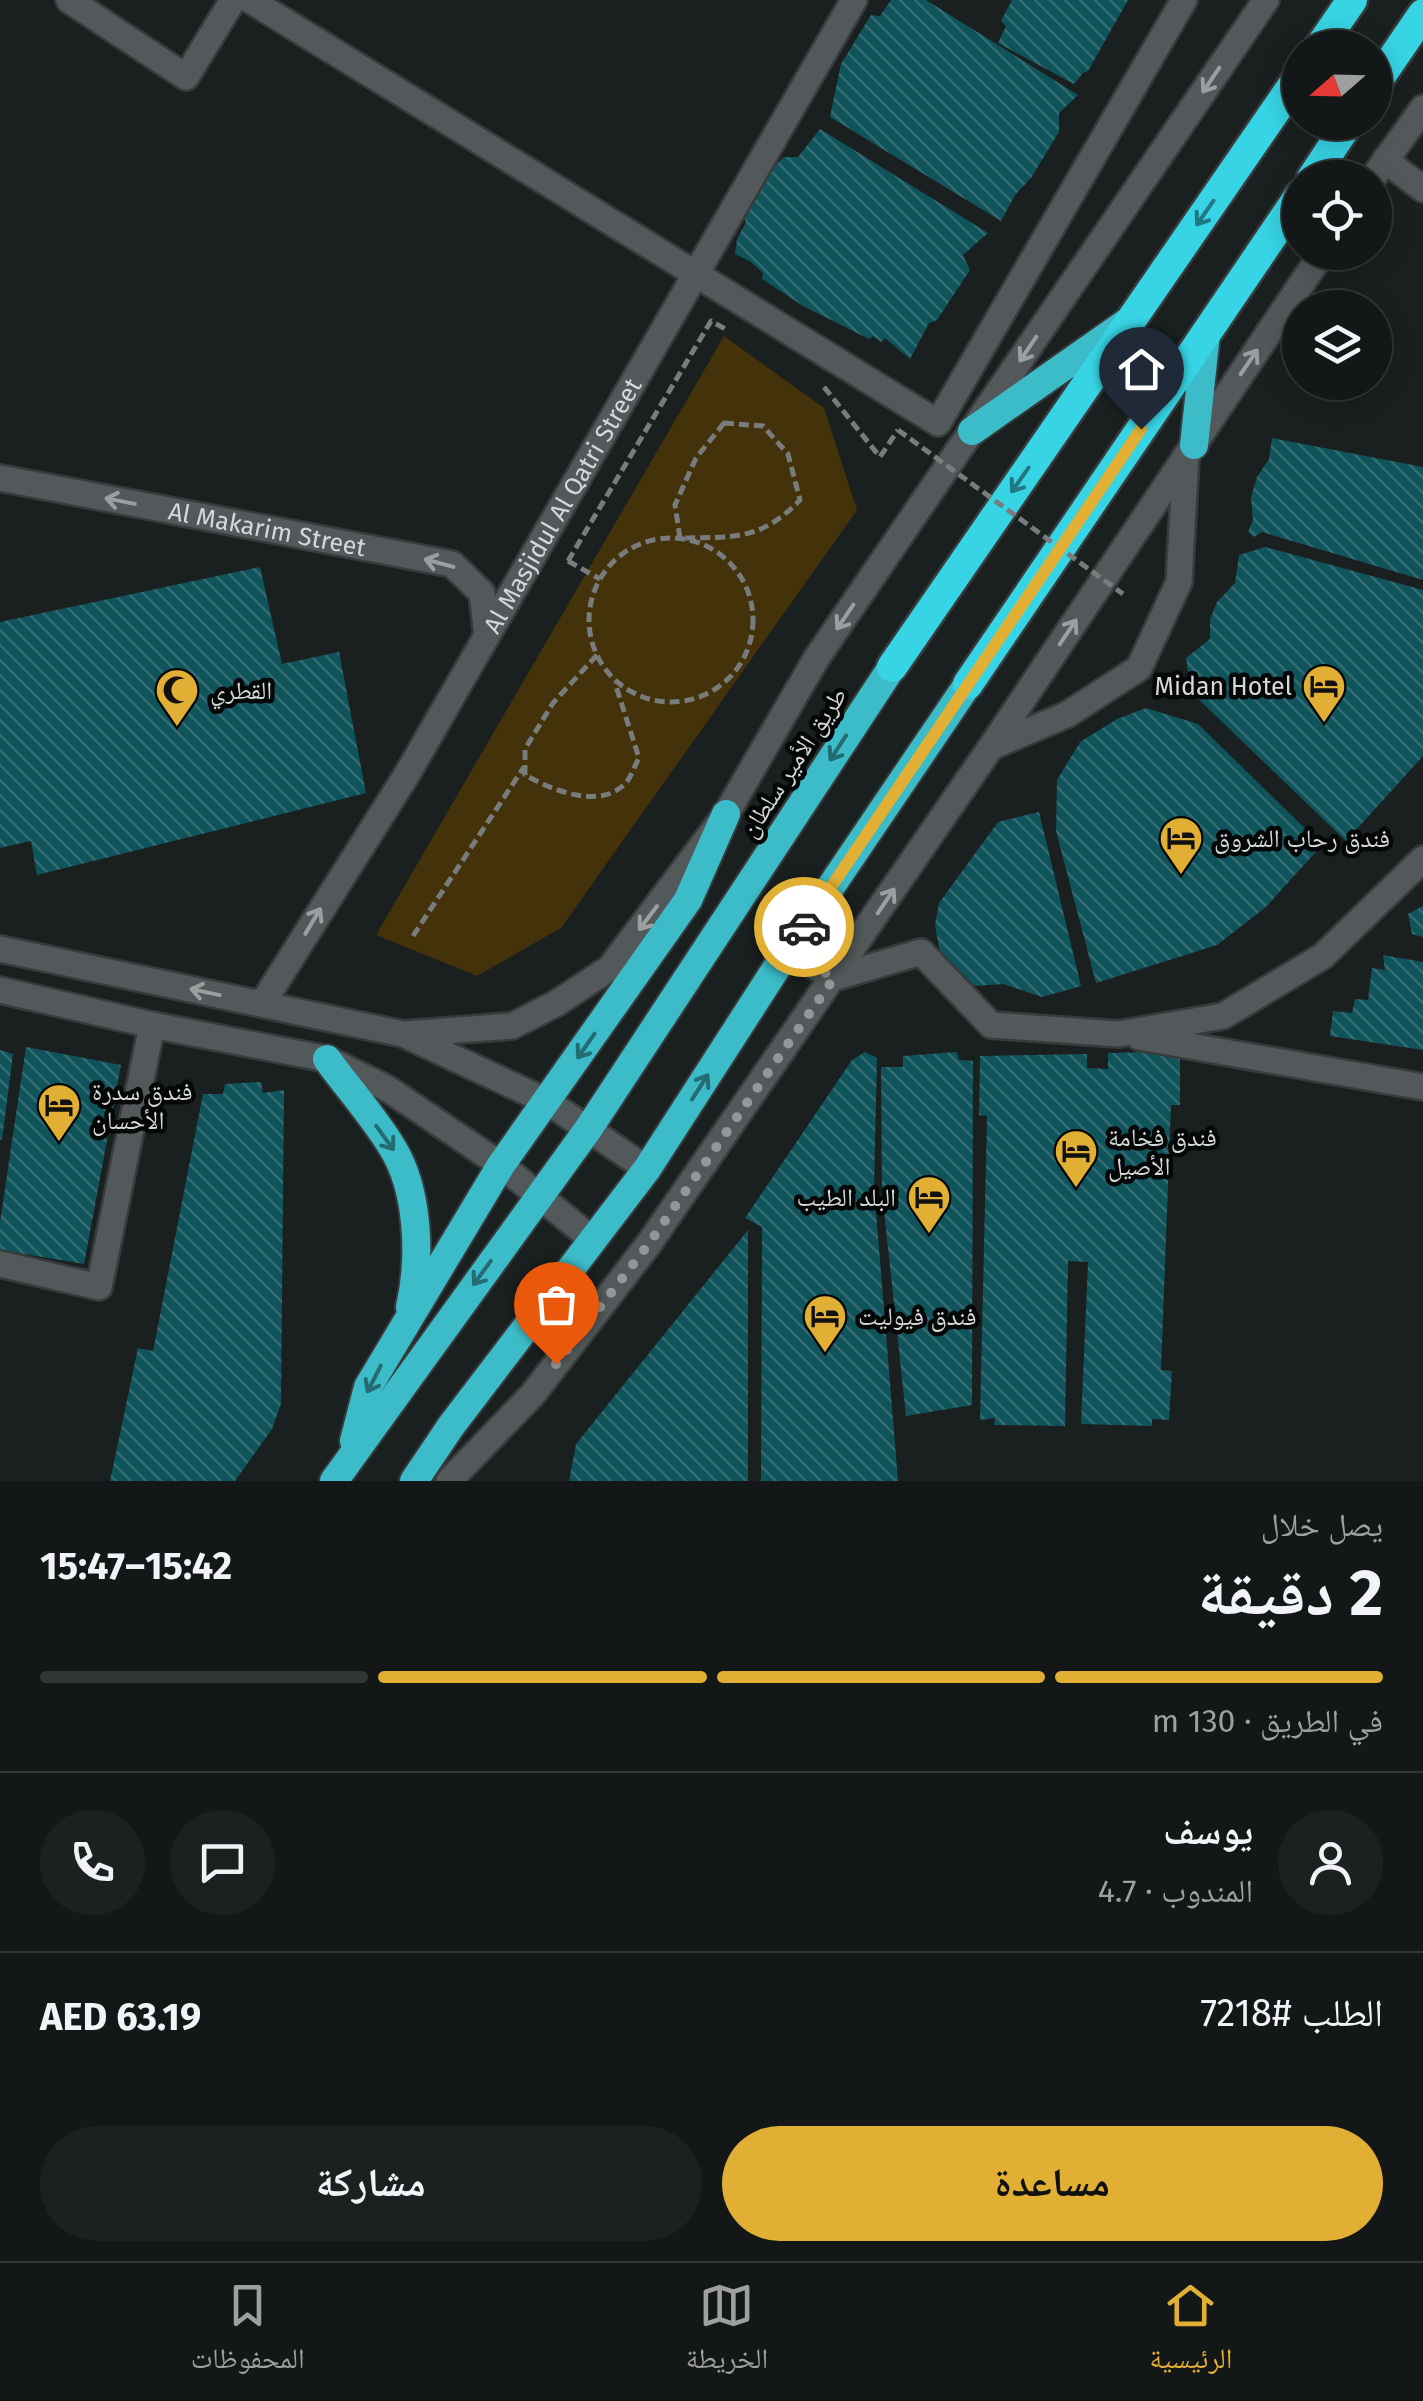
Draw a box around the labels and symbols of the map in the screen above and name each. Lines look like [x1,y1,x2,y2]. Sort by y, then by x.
north arrow [1282,30,1392,140]
one-way arrow [1201,66,1222,94]
one-way arrow [1195,198,1216,226]
pin [1099,327,1184,430]
one-way arrow [1018,334,1039,362]
one-way arrow [1239,348,1260,376]
street label: Al Masjidul Al Qatri Street [478,372,649,639]
one-way arrow [1010,466,1031,494]
one-way arrow [104,491,137,510]
street label: Al Makarim Street [166,496,369,563]
one-way arrow [424,553,455,572]
one-way arrow [835,603,856,631]
one-way arrow [1057,618,1078,646]
hotel icon: Midan Hotel [1301,663,1347,724]
mosque icon: القطري [154,667,200,728]
place label: Midan Hotel [1154,672,1292,702]
place label: القطري [210,676,272,710]
street label: طريق الأمير سلطان [734,682,854,843]
one-way arrow [828,733,849,762]
hotel icon: فندق رحاب الشروق [1158,815,1204,876]
place label: فندق رحاب الشروق [1214,824,1390,854]
courier [754,877,854,977]
one-way arrow [875,887,896,915]
one-way arrow [637,904,658,931]
one-way arrow [303,907,323,936]
one-way arrow [190,982,222,1001]
one-way arrow [576,1032,597,1060]
one-way arrow [689,1073,710,1102]
place label: فندق سدرة الأحسان [92,1077,193,1136]
hotel icon: فندق سدرة الأحسان [36,1082,82,1143]
place label: فندق فخامة الأصيل [1108,1123,1217,1182]
one-way arrow [374,1124,395,1151]
hotel icon: فندق فخامة الأصيل [1053,1128,1099,1189]
hotel icon: البلد الطيب [906,1174,952,1235]
place label: البلد الطيب [796,1183,896,1213]
one-way arrow [472,1259,493,1287]
pin [514,1262,599,1365]
hotel icon: فندق فيوليت [802,1293,848,1354]
place label: فندق فيوليت [858,1302,976,1332]
one-way arrow [364,1363,383,1393]

